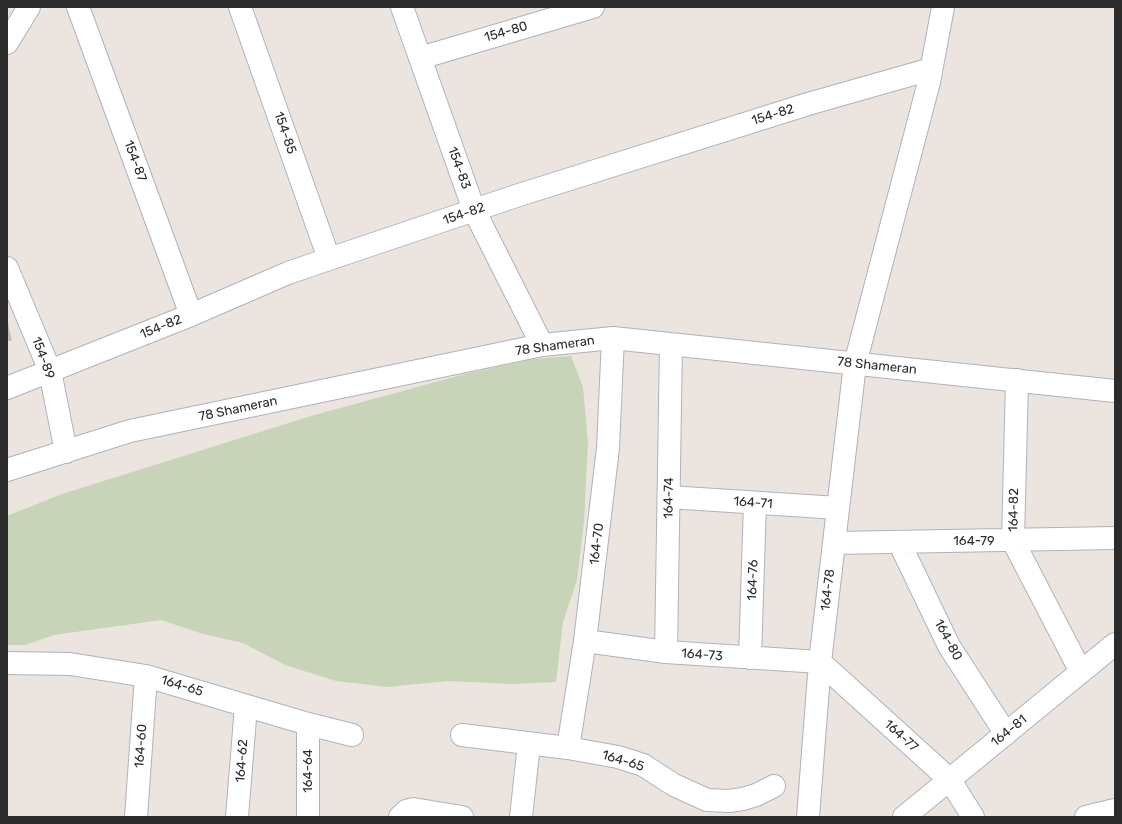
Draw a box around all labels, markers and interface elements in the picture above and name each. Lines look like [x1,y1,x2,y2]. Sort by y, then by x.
street label: 154-80 [483,18,529,46]
street label: 154-82 [750,101,796,129]
street label: 154-85 [271,110,299,156]
street label: 154-87 [120,138,150,184]
street label: 154-83 [444,145,474,191]
street label: 154-82 [441,200,487,228]
street label: 154-82 [138,312,184,342]
street label: 78 Shameran [514,333,596,359]
street label: 154-89 [28,335,58,381]
street label: 78 Shameran [836,354,918,378]
street label: 78 Shameran [197,393,279,425]
street label: 164-74 [661,477,677,519]
street label: 164-82 [1006,488,1022,532]
street label: 164-71 [733,494,773,512]
street label: 164-70 [587,522,607,566]
street label: 164-79 [953,533,995,549]
street label: 164-76 [744,559,762,601]
street label: 164-78 [818,568,838,612]
street label: 164-80 [931,617,965,663]
street label: 164-73 [681,646,723,664]
street label: 164-65 [159,672,205,700]
street label: 164-81 [988,712,1030,750]
street label: 164-77 [881,717,921,755]
street label: 164-60 [132,724,150,768]
street label: 164-62 [233,739,251,783]
street label: 164-65 [600,747,646,775]
street label: 164-64 [300,749,316,793]

